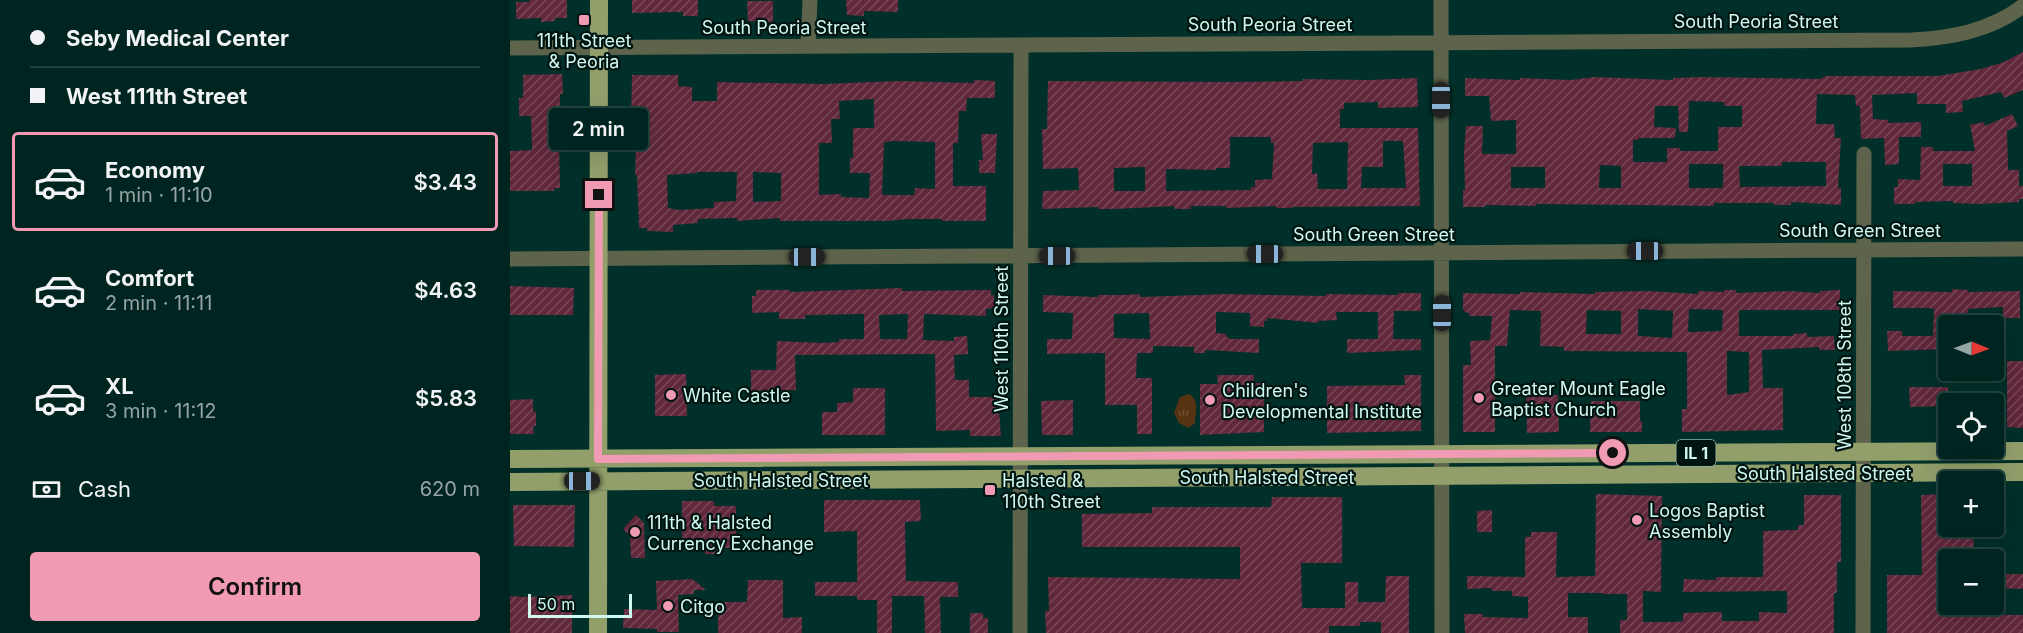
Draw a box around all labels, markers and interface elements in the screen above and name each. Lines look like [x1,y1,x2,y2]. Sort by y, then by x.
street label: South Peoria Street [1674,11,1838,32]
marker: 111th Street & Peoria [577,13,591,27]
street label: South Peoria Street [1188,14,1352,35]
street label: South Peoria Street [702,17,866,38]
text: Seby Medical Center [66,25,289,51]
place label: 111th Street & Peoria [537,30,631,72]
car [1432,82,1450,118]
text: West 111th Street [66,83,247,109]
callout: 2 min [550,108,648,150]
text: 2 min [572,117,625,141]
icon: car [33,155,87,209]
text: Economy [105,157,205,183]
text: $3.43 [414,169,477,195]
route end [585,181,612,208]
text: 1 min · 11:10 [105,183,213,207]
street label: South Green Street [1779,220,1941,241]
street label: South Green Street [1293,224,1455,245]
car [1627,242,1663,260]
car [1247,245,1283,263]
car [1039,247,1075,265]
car [789,248,825,266]
icon: car [33,263,87,317]
text: Comfort [105,265,194,291]
street label: West 110th Street [991,266,1012,412]
text: $4.63 [414,277,477,303]
text: 2 min · 11:11 [105,291,212,315]
car [1433,295,1451,331]
street label: West 108th Street [1834,300,1855,450]
north arrow [1938,315,2004,381]
map controls [1938,315,2004,615]
icon: car [33,371,87,425]
text: XL [105,373,134,399]
place label: Greater Mount Eagle Baptist Church [1491,378,1666,420]
place label: Children's Developmental Institute [1222,380,1422,422]
text: $5.83 [415,385,477,411]
place label: White Castle [683,385,791,406]
marker: White Castle [664,388,678,402]
marker: Greater Mount Eagle Baptist Church [1472,391,1486,405]
marker: Children's Developmental Institute [1203,393,1217,407]
button: locate [1938,393,2004,459]
text: 3 min · 11:12 [105,399,217,423]
route start [1599,439,1626,466]
road number: IL 1 [1676,440,1716,466]
street label: South Halsted Street [1736,463,1912,484]
street label: South Halsted Street [1179,467,1355,488]
street label: South Halsted Street [693,470,869,491]
place label: Halsted & 110th Street [1002,470,1101,512]
button: + [1938,471,2004,537]
car [564,472,600,490]
icon: cash [30,473,63,506]
text: Cash [78,476,131,502]
text: 620 m [420,477,480,501]
marker: Halsted & 110th Street [983,483,997,497]
place label: Logos Baptist Assembly [1649,500,1765,542]
place label: 111th & Halsted Currency Exchange [647,512,814,554]
marker: Logos Baptist Assembly [1630,513,1644,527]
marker: 111th & Halsted Currency Exchange [628,525,642,539]
button: − [1938,549,2004,615]
button: Confirm [30,552,480,621]
scale bar [528,591,632,618]
text: 50 m [537,594,575,614]
place label: Citgo [680,596,725,617]
marker: Citgo [661,599,675,613]

